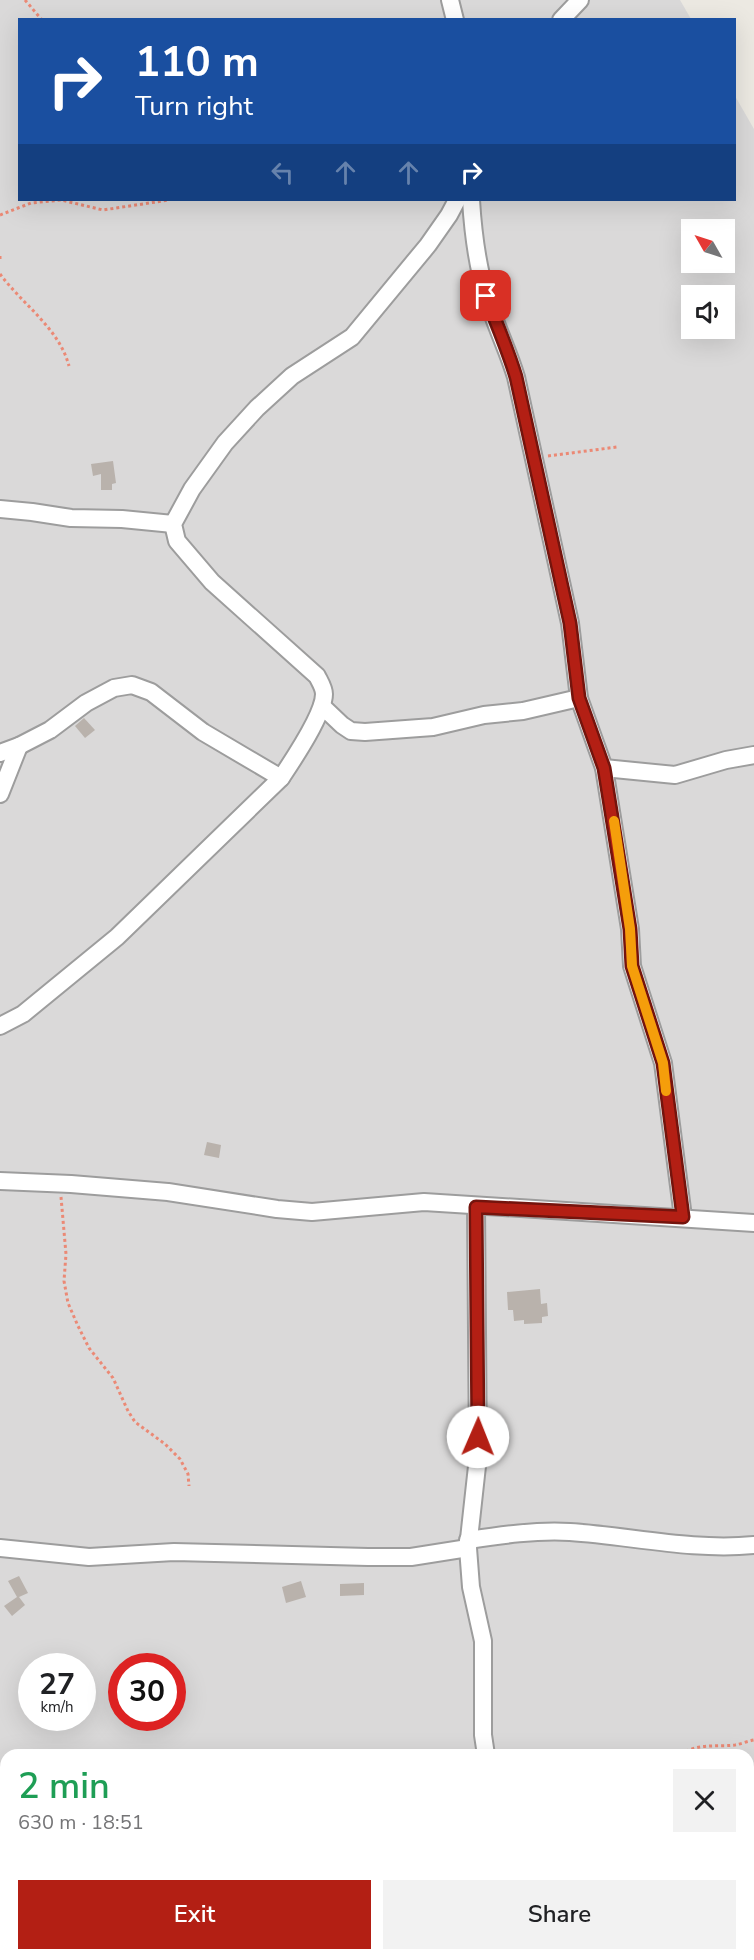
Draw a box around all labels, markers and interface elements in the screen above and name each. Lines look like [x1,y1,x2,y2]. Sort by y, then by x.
text: 110 m [135,34,259,91]
icon: right [36,42,114,120]
text: Turn right [135,88,253,125]
icon: left [266,156,299,189]
icon: ahead [329,156,362,189]
icon: ahead [392,156,425,189]
icon: right [455,156,488,189]
north arrow [681,219,735,273]
map controls [681,219,735,339]
pin [460,270,511,321]
icon: arrive [469,279,502,312]
button: sound [681,285,735,339]
position arrow [446,1405,510,1469]
speed limit sign: 30 [108,1653,186,1731]
text: 27 [39,1664,75,1705]
text: km/h [40,1697,74,1717]
text: 2 min [18,1762,110,1811]
button: close [673,1769,736,1832]
text: 630 m · 18:51 [18,1809,144,1836]
button: Exit [18,1880,371,1949]
button: Share [383,1880,736,1949]

